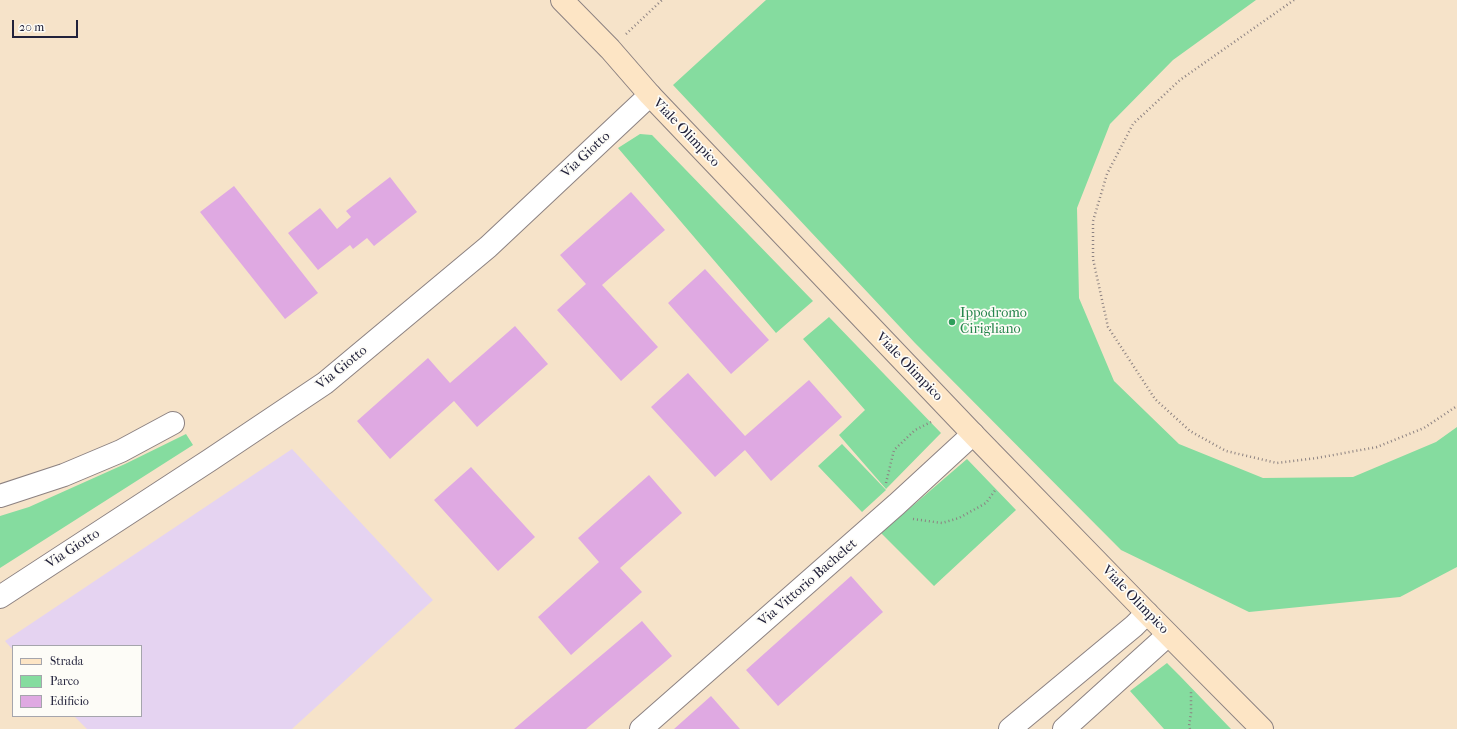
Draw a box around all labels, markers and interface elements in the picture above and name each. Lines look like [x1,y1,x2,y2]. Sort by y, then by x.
scale bar [14,12,80,38]
text: 20 m [19,20,44,34]
street label: Viale Olimpico [649,95,723,171]
street label: Via Giotto [558,128,614,182]
place label: Ippodromo Cirigliano [960,306,1027,338]
marker: Ippodromo Cirigliano [947,317,957,327]
street label: Viale Olimpico [872,329,946,405]
street label: Via Giotto [313,342,371,394]
street label: Via Giotto [43,525,103,573]
street label: Via Vittorio Bachelet [755,536,861,630]
street label: Viale Olimpico [1098,562,1172,638]
legend [12,645,142,717]
text: Strada [50,654,83,668]
text: Parco [50,674,79,688]
text: Edificio [50,694,89,708]

